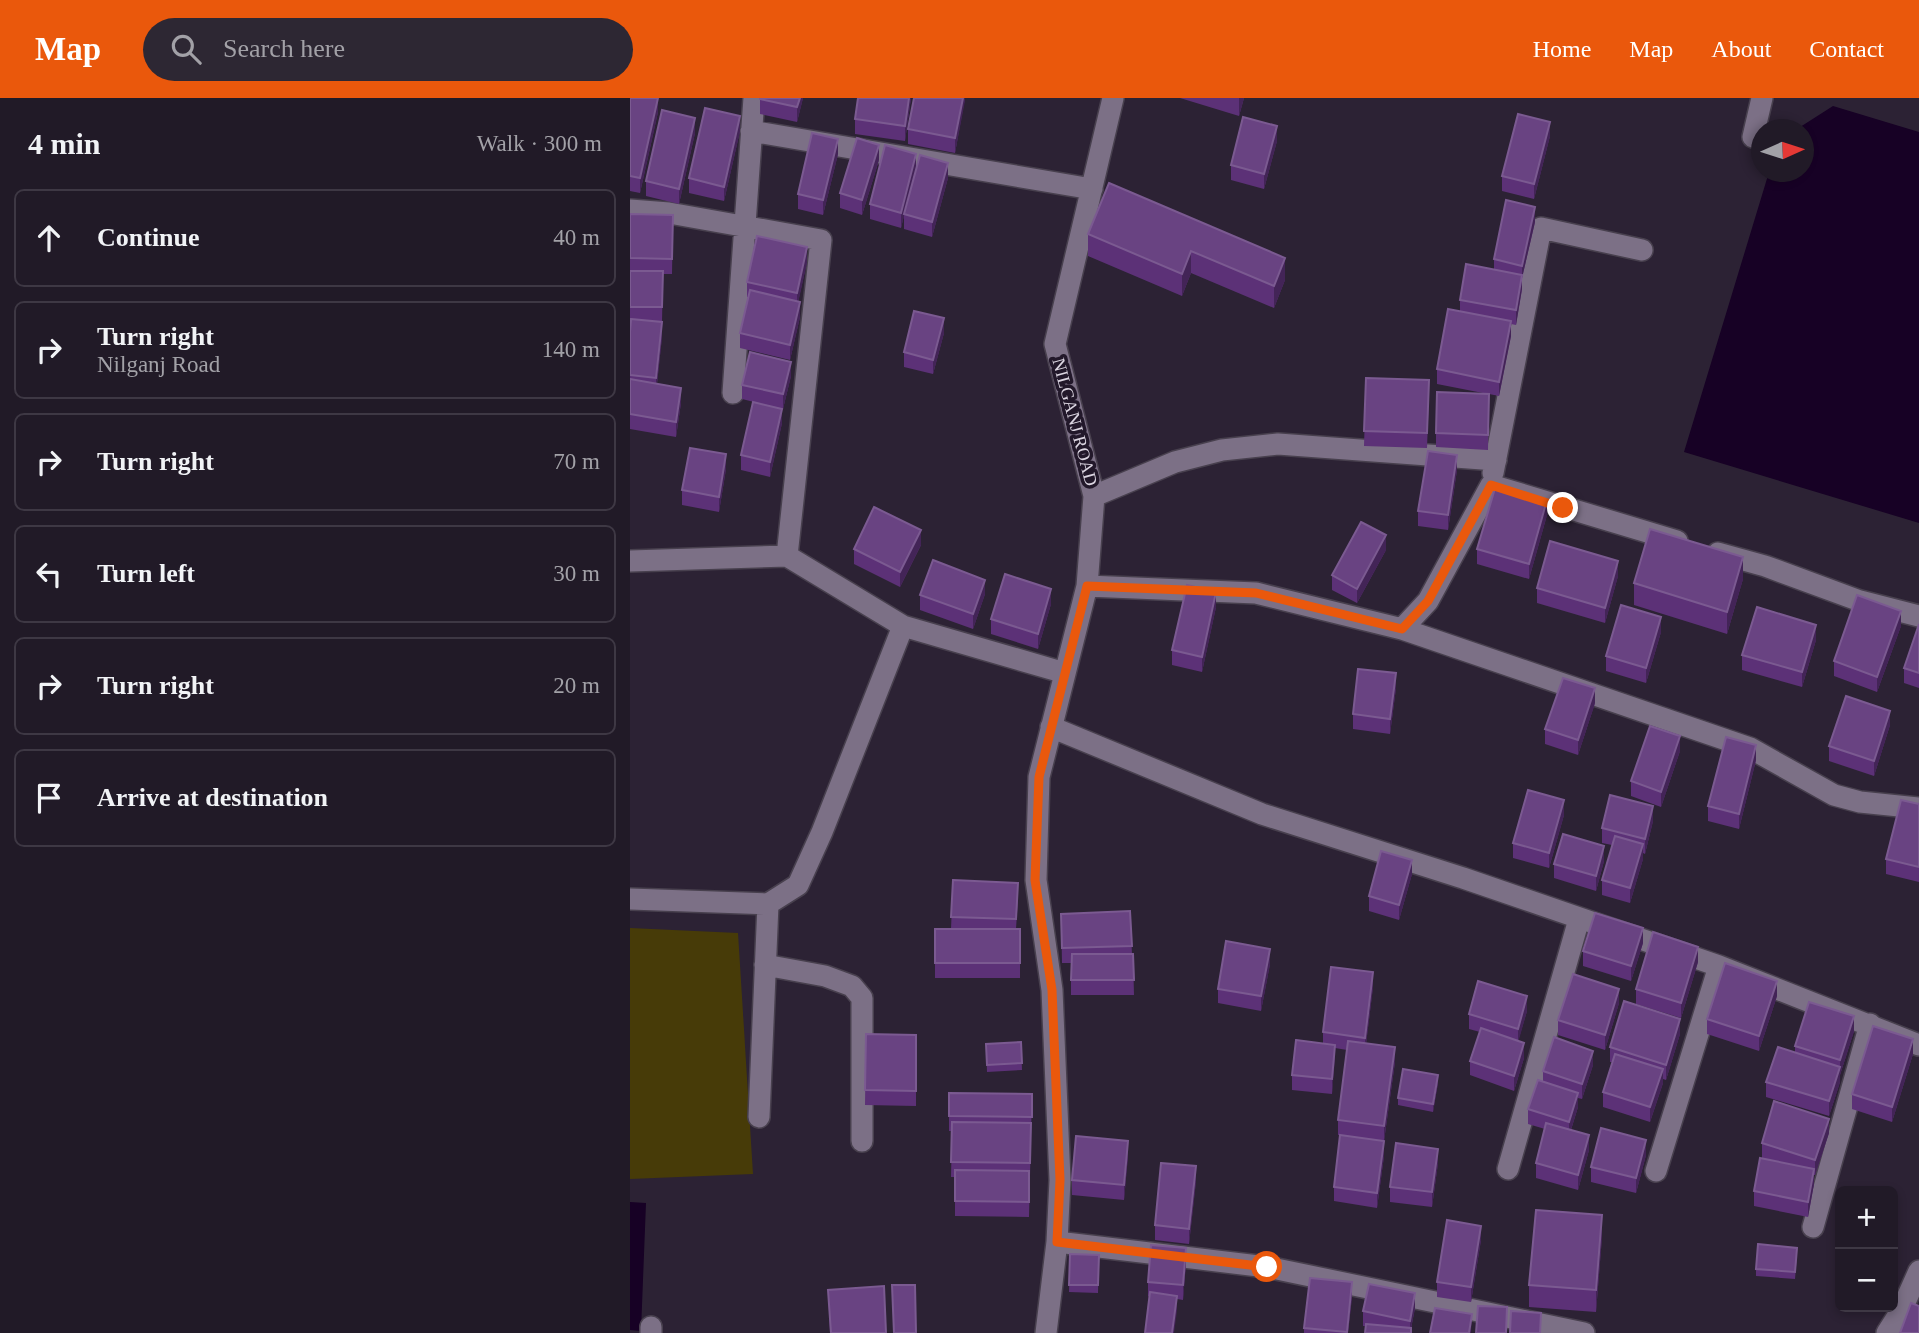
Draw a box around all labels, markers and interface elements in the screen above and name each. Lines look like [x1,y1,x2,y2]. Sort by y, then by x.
search box [143,18,633,81]
icon: search [167,30,205,68]
text: Map [35,31,101,67]
text: Search here [223,34,345,63]
text: Home [1533,36,1591,62]
text: Map [1629,36,1673,62]
text: About [1711,36,1771,62]
text: Contact [1809,36,1884,62]
north arrow [1751,119,1814,182]
text: 4 min [28,127,101,160]
text: Walk · 300 m [477,131,602,156]
icon: ahead [30,219,68,257]
text: Continue [97,223,200,252]
text: 40 m [553,225,600,250]
text: Turn right [97,322,214,351]
icon: right [30,331,68,369]
text: 140 m [542,337,600,362]
text: Nilganj Road [97,352,220,377]
street label: NILGANJ ROAD [1048,356,1102,488]
icon: right [30,443,68,481]
text: Turn right [97,447,214,476]
text: 70 m [553,449,600,474]
route end [1547,492,1578,523]
icon: left [30,555,68,593]
text: Turn left [97,559,195,588]
text: 30 m [553,561,600,586]
icon: right [30,667,68,705]
text: Turn right [97,671,214,700]
text: 20 m [553,673,600,698]
icon: arrive [30,779,68,817]
text: Arrive at destination [97,783,328,812]
map controls [1835,1186,1898,1312]
button: + [1835,1186,1898,1249]
button: − [1835,1249,1898,1312]
route start [1251,1251,1282,1282]

